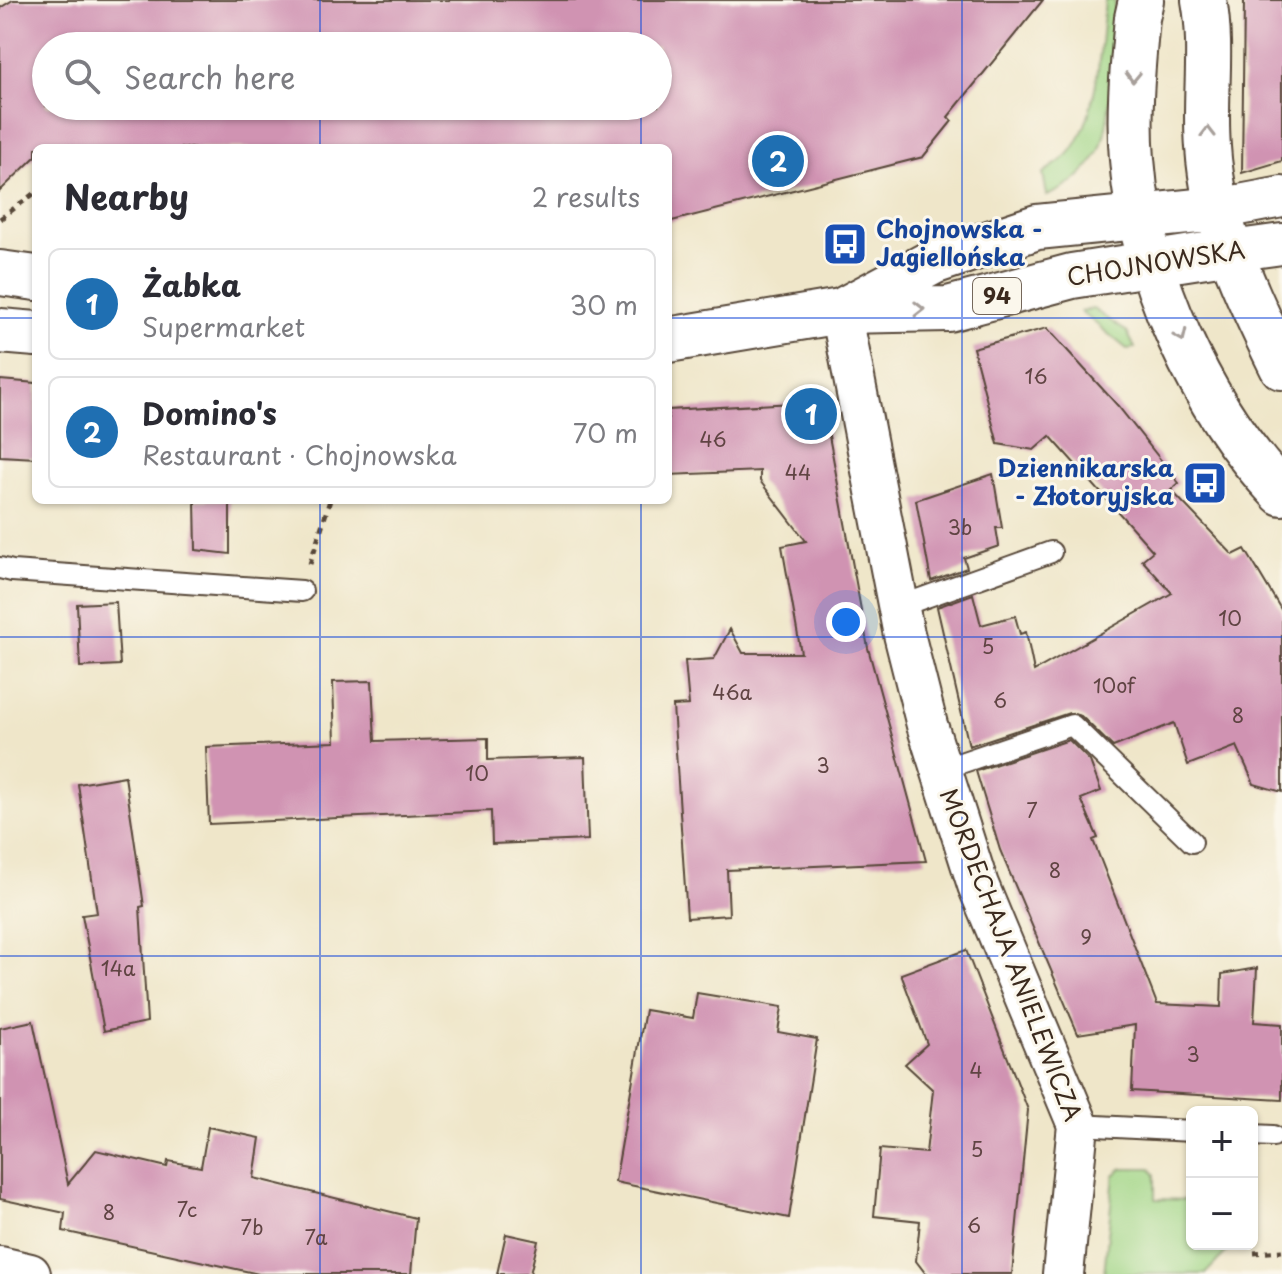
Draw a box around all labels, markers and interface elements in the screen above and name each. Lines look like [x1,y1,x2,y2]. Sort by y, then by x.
search box [32,32,672,120]
icon: search [60,54,104,98]
text: Search here [124,54,296,99]
one-way arrow [1124,71,1141,84]
one-way arrow [1199,125,1216,138]
pin: 2 [752,131,804,191]
text: Nearby [64,170,189,222]
text: 2 results [532,177,640,216]
place label: Chojnowska - Jagiellońska [876,210,1043,274]
bus stop icon: Chojnowska - Jagiellońska [821,220,869,268]
street label: CHOJNOWSKA [1064,230,1247,294]
text: Żabka [142,262,241,307]
road number: 94 [973,278,1021,314]
text: 1 [86,285,98,324]
text: 30 m [570,285,638,324]
one-way arrow [913,301,926,318]
text: Supermarket [142,307,305,346]
one-way arrow [1171,328,1187,342]
house number: 16 [1025,361,1048,391]
pin: 1 [785,384,837,444]
text: Domino's [142,390,277,435]
text: 2 [83,413,101,452]
text: 70 m [573,413,638,452]
house number: 46 [699,424,727,454]
text: Restaurant · Chojnowska [142,435,457,474]
place label: Dziennikarska - Złotoryjska [998,449,1175,513]
house number: 44 [785,457,811,487]
bus stop icon: Dziennikarska - Złotoryjska [1181,459,1229,507]
house number: 3b [948,512,972,542]
your location [826,602,866,642]
house number: 10 [1218,603,1242,633]
house number: 5 [982,631,994,661]
house number: 10of [1093,670,1137,700]
house number: 46a [712,677,752,707]
house number: 6 [993,685,1007,715]
house number: 8 [1232,700,1244,730]
house number: 3 [816,750,830,780]
house number: 10 [465,758,489,788]
street label: MORDECHAJA ANIELEWICZA [932,783,1092,1126]
house number: 7 [1026,795,1038,825]
house number: 8 [1049,855,1061,885]
house number: 9 [1080,922,1092,952]
house number: 14a [101,953,136,983]
house number: 3 [1186,1039,1200,1069]
house number: 4 [969,1055,983,1085]
map controls [1186,1106,1258,1250]
button: + [1186,1106,1258,1178]
house number: 5 [971,1134,983,1164]
button: − [1186,1178,1258,1250]
house number: 7c [177,1194,197,1224]
house number: 8 [103,1197,115,1227]
house number: 6 [967,1210,981,1240]
house number: 7b [241,1212,263,1242]
house number: 7a [305,1222,328,1252]

